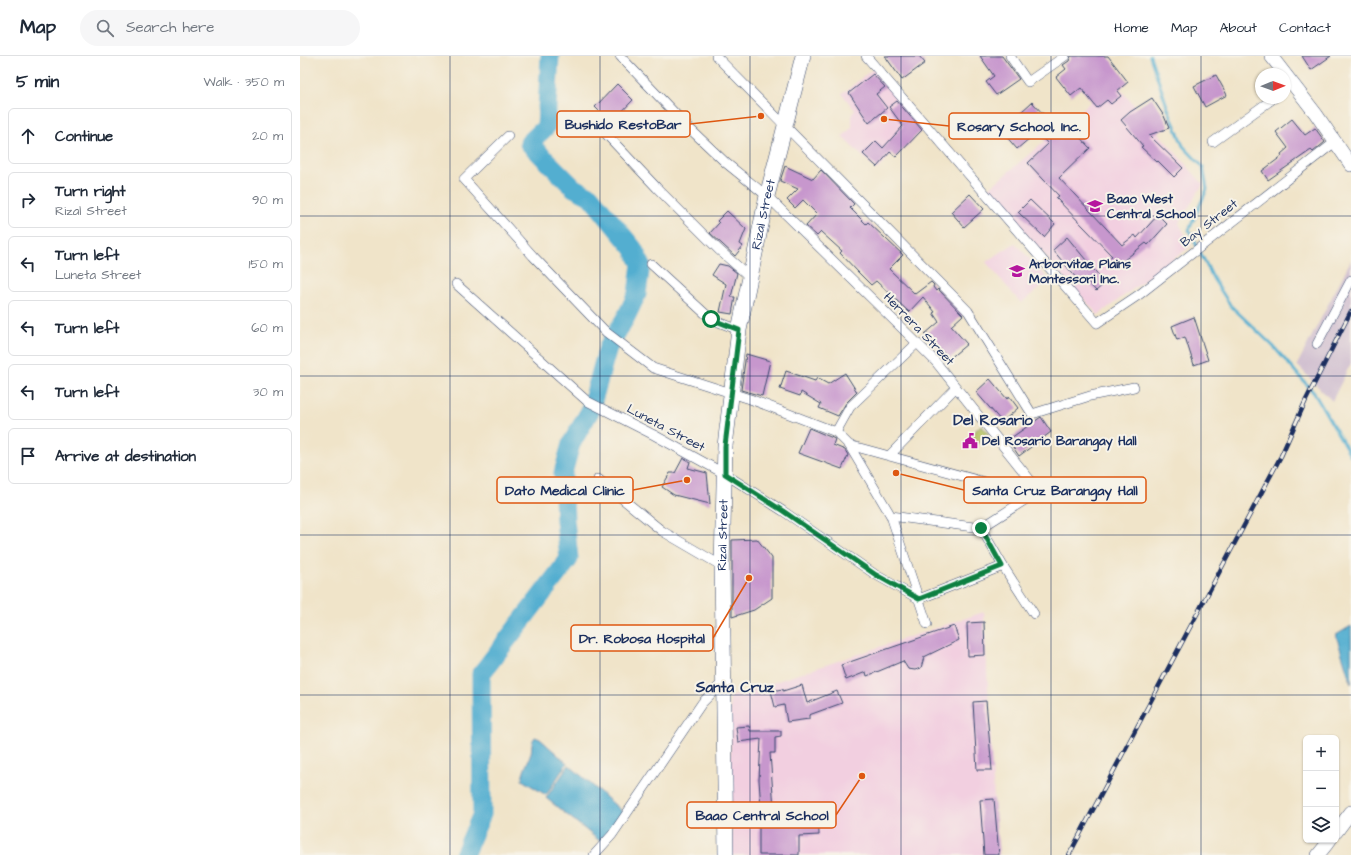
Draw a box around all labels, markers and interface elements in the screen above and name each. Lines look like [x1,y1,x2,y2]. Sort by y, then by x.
search box [80,10,360,46]
text: Map [20,14,56,41]
icon: search [94,17,116,39]
text: Search here [126,17,215,38]
text: Home [1114,18,1149,38]
text: Map [1171,18,1197,38]
text: About [1219,18,1257,38]
text: Contact [1279,18,1331,38]
north arrow [1255,68,1291,104]
text: 5 min [16,70,59,94]
text: Walk · 350 m [204,73,284,91]
callout: Bushido RestoBar [557,111,690,137]
callout: Rosary School, Inc. [949,113,1089,139]
text: Bushido RestoBar [565,115,682,135]
text: Rosary School, Inc. [957,117,1081,137]
icon: ahead [17,125,39,147]
text: Continue [55,126,113,147]
text: 20 m [252,127,283,145]
street label: Rizal Street [747,177,780,251]
text: Turn right [55,181,126,202]
icon: right [17,189,39,211]
place label: Baao West Central School [1107,190,1196,223]
text: 90 m [252,191,283,209]
street label: Bay Street [1177,194,1243,252]
school or university icon: Baao West Central School [1086,197,1104,215]
text: Rizal Street [55,202,127,220]
text: Turn left [55,245,119,266]
icon: left [17,253,39,275]
text: 150 m [249,255,283,273]
place label: Arborvitae Plains Montessori Inc. [1029,255,1132,288]
school or university icon: Arborvitae Plains Montessori Inc. [1008,262,1026,280]
text: Luneta Street [55,266,141,284]
street label: Herrera Street [879,288,959,370]
route start [702,310,720,328]
icon: left [17,317,39,339]
text: Turn left [55,318,119,339]
text: 60 m [251,319,283,337]
icon: left [17,381,39,403]
text: Turn left [55,382,119,403]
text: 30 m [253,383,283,401]
street label: Luneta Street [624,400,709,457]
district label: Del Rosario [953,410,1033,431]
public building icon: Del Rosario Barangay Hall [961,432,979,450]
place label: Del Rosario Barangay Hall [982,432,1136,452]
icon: arrive [17,445,39,467]
text: Arrive at destination [55,446,196,467]
callout: Dato Medical Clinic [497,477,633,503]
callout: Santa Cruz Barangay Hall [964,477,1146,503]
text: Dato Medical Clinic [505,481,625,501]
text: Santa Cruz Barangay Hall [971,481,1138,502]
street label: Rizal Street [713,498,733,571]
route end [972,519,990,537]
callout: Dr. Robosa Hospital [571,625,713,651]
text: Dr. Robosa Hospital [579,629,706,649]
district label: Santa Cruz [695,677,775,698]
map controls [1303,735,1339,843]
button: + [1303,735,1339,771]
button: − [1303,771,1339,807]
callout: Baao Central School [687,802,836,828]
text: Baao Central School [695,806,829,826]
button: layers [1303,807,1339,843]

